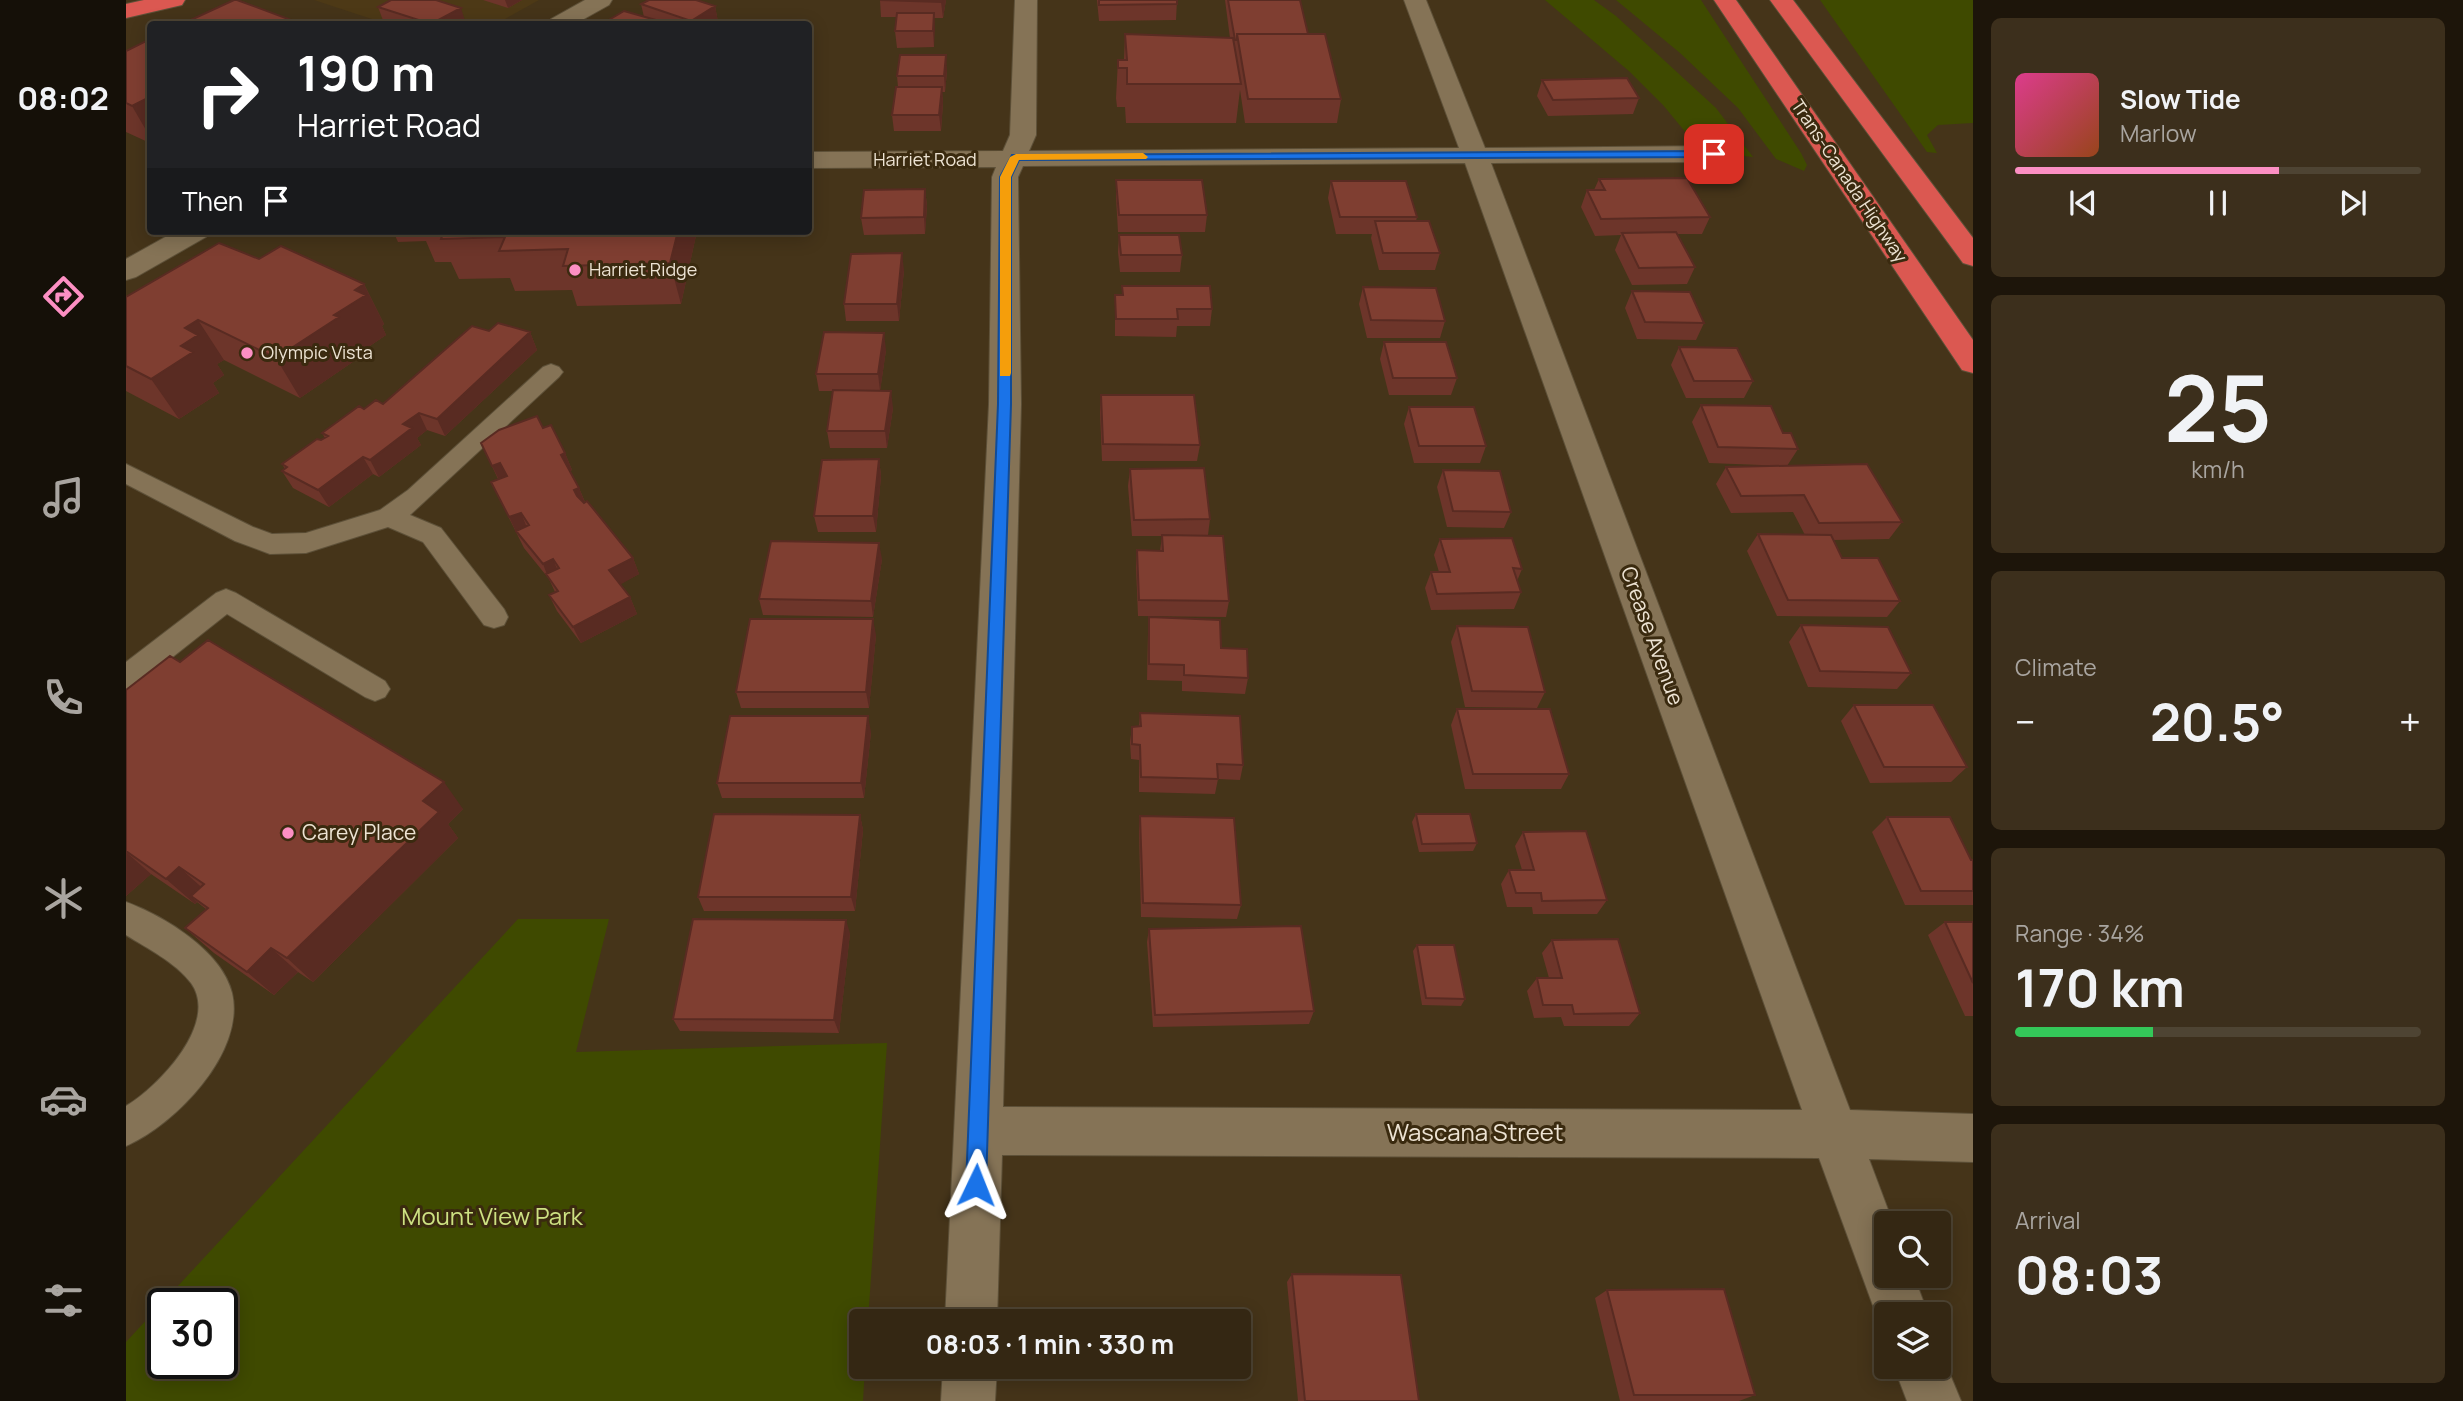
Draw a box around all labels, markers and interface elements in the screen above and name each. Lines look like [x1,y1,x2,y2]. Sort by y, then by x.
text: 190 m [297,39,435,106]
icon: right [182,49,273,140]
text: 08:02 [17,76,109,120]
text: Slow Tide [2120,81,2241,117]
street label: Trans-Canada Highway [1786,94,1914,267]
text: Harriet Road [297,103,481,147]
text: Marlow [2120,117,2197,149]
pin [1684,124,1744,184]
icon: arrive [1695,135,1733,173]
street label: Harriet Road [873,147,977,171]
icon: arrive [257,182,295,220]
text: Then [182,183,243,219]
icon: previous [2064,184,2102,222]
icon: pause [2199,184,2237,222]
icon: next [2334,184,2372,222]
place label: Harriet Ridge [589,257,697,281]
marker: Harriet Ridge [567,262,583,278]
icon: directions [39,272,88,321]
place label: Olympic Vista [261,340,373,364]
marker: Olympic Vista [239,345,255,361]
text: 25 [2164,345,2272,469]
text: km/h [2191,453,2245,485]
icon: music [39,473,88,522]
street label: Crease Avenue [1615,562,1691,709]
text: Climate [2015,651,2097,683]
icon: phone [39,673,88,722]
text: 20.5° [2150,686,2285,757]
text: − [2015,695,2036,747]
text: + [2399,695,2421,747]
place label: Carey Place [302,818,416,846]
marker: Carey Place [280,825,296,841]
icon: climate [39,874,88,923]
text: Range · 34% [2015,917,2144,949]
text: 170 km [2015,952,2185,1023]
icon: car [39,1075,88,1124]
street label: Wascana Street [1387,1115,1563,1148]
position arrow [939,1148,1013,1222]
park label: Mount View Park [401,1199,584,1232]
text: Arrival [2015,1204,2081,1236]
map controls [1874,1211,1951,1379]
button: search [1874,1211,1951,1288]
text: 08:03 [2015,1239,2163,1310]
icon: filters [39,1276,88,1325]
speed limit sign: 30 [147,1288,238,1379]
button: layers [1874,1302,1951,1379]
text: 08:03 · 1 min · 330 m [926,1326,1174,1362]

